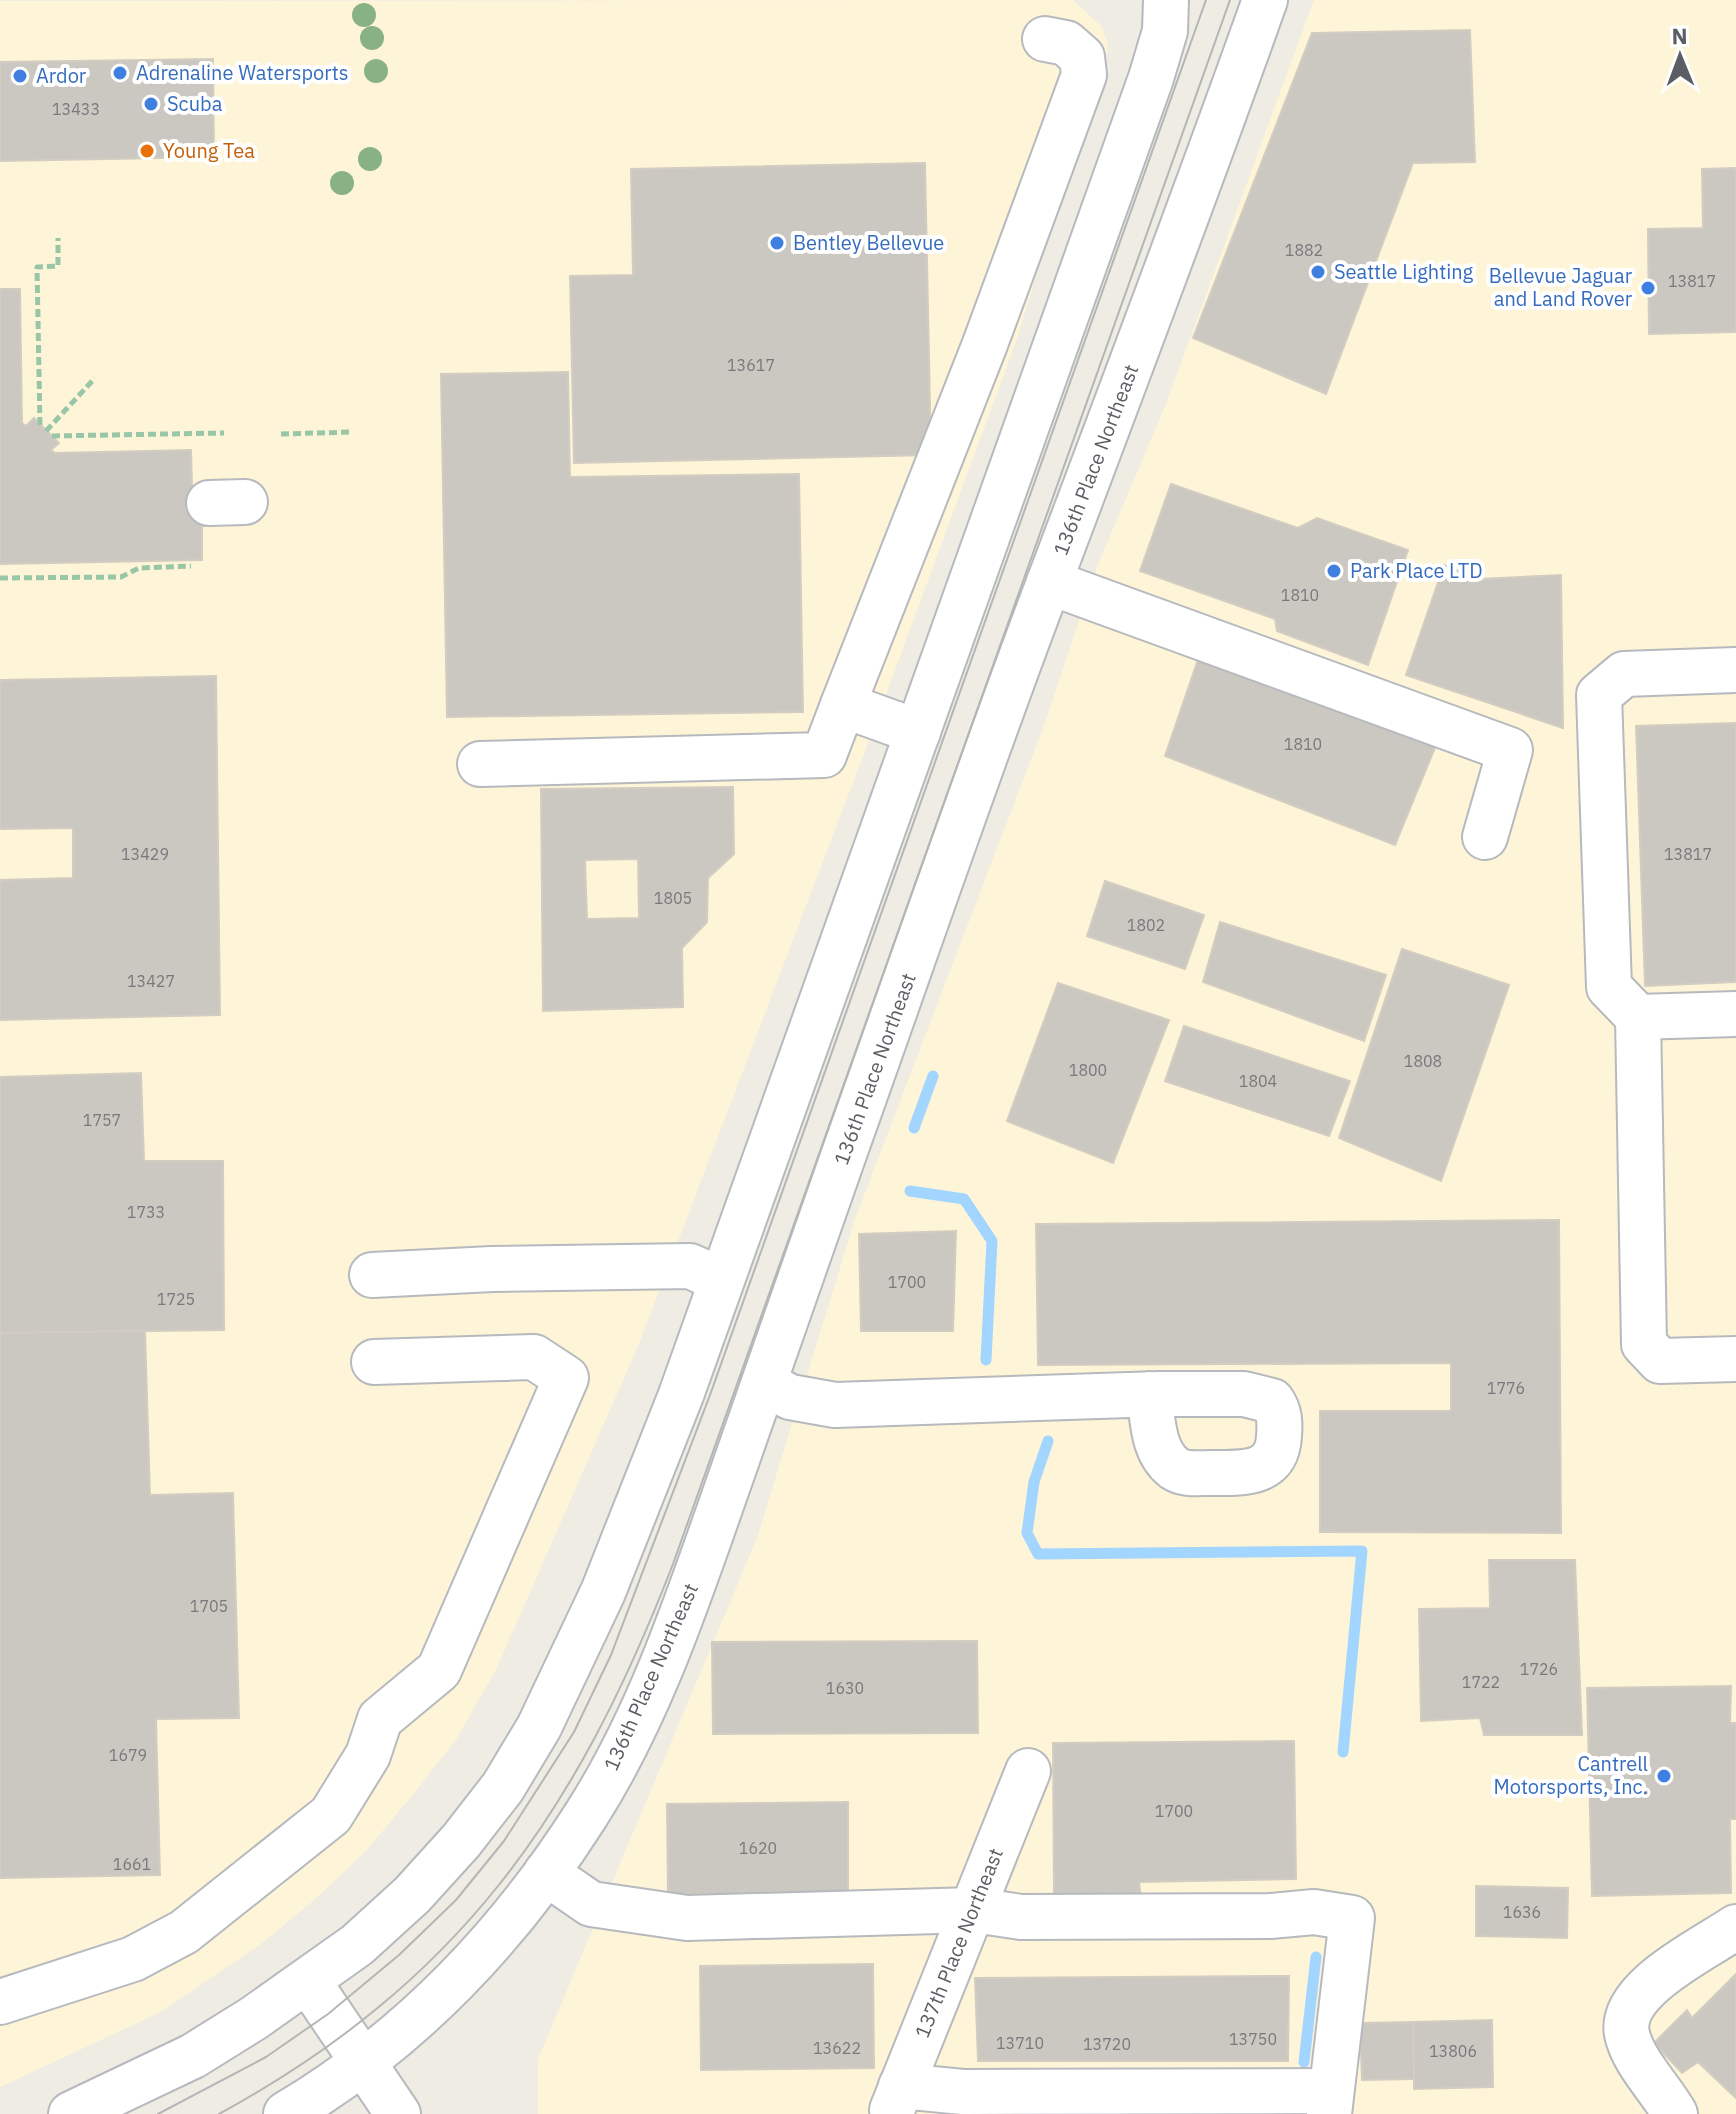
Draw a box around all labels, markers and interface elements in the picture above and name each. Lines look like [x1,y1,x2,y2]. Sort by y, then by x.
north arrow [1640,16,1720,96]
text: N [1671,21,1688,50]
place label: Adrenaline Watersports [136,59,348,86]
place label: Ardor [36,62,86,89]
marker: Adrenaline Watersports [111,64,129,82]
marker: Ardor [11,67,29,85]
place label: Scuba [167,90,223,117]
marker: Scuba [142,95,160,113]
house number: 13433 [52,99,100,119]
place label: Young Tea [163,137,255,164]
marker: Young Tea [138,142,156,160]
place label: Bentley Bellevue [793,229,944,256]
marker: Bentley Bellevue [768,234,786,252]
house number: 1882 [1285,240,1323,260]
place label: Seattle Lighting [1334,258,1474,285]
place label: Bellevue Jaguar and Land Rover [1489,262,1632,312]
marker: Seattle Lighting [1309,263,1327,281]
house number: 13817 [1668,271,1716,291]
marker: Bellevue Jaguar and Land Rover [1639,279,1657,297]
house number: 13617 [727,355,775,375]
street label: 136th Place Northeast [1047,361,1144,559]
place label: Park Place LTD [1350,557,1483,584]
marker: Park Place LTD [1325,562,1343,580]
house number: 1810 [1281,585,1319,605]
house number: 1810 [1284,734,1322,754]
house number: 13429 [121,844,169,864]
house number: 13817 [1664,844,1712,864]
house number: 1805 [654,888,692,908]
house number: 1802 [1127,915,1165,935]
street label: 136th Place Northeast [827,969,922,1169]
house number: 13427 [127,971,175,991]
house number: 1808 [1404,1051,1442,1071]
house number: 1800 [1069,1060,1107,1080]
house number: 1804 [1239,1071,1277,1091]
house number: 1757 [83,1110,121,1130]
house number: 1733 [127,1202,165,1222]
house number: 1700 [888,1272,926,1292]
house number: 1725 [157,1289,195,1309]
house number: 1776 [1487,1378,1525,1398]
street label: 136th Place Northeast [597,1579,704,1775]
house number: 1705 [190,1596,228,1616]
house number: 1726 [1520,1659,1558,1679]
house number: 1722 [1462,1672,1500,1692]
house number: 1630 [826,1678,864,1698]
house number: 1679 [109,1745,147,1765]
place label: Cantrell Motorsports, Inc. [1493,1750,1648,1800]
marker: Cantrell Motorsports, Inc. [1655,1767,1673,1785]
house number: 1700 [1155,1801,1193,1821]
house number: 1620 [739,1838,777,1858]
street label: 137th Place Northeast [908,1844,1009,2042]
house number: 1661 [113,1854,151,1874]
house number: 1636 [1503,1902,1541,1922]
house number: 13750 [1229,2029,1277,2049]
house number: 13710 [996,2033,1044,2053]
house number: 13720 [1083,2034,1131,2054]
house number: 13622 [813,2038,861,2058]
house number: 13806 [1429,2041,1477,2061]

